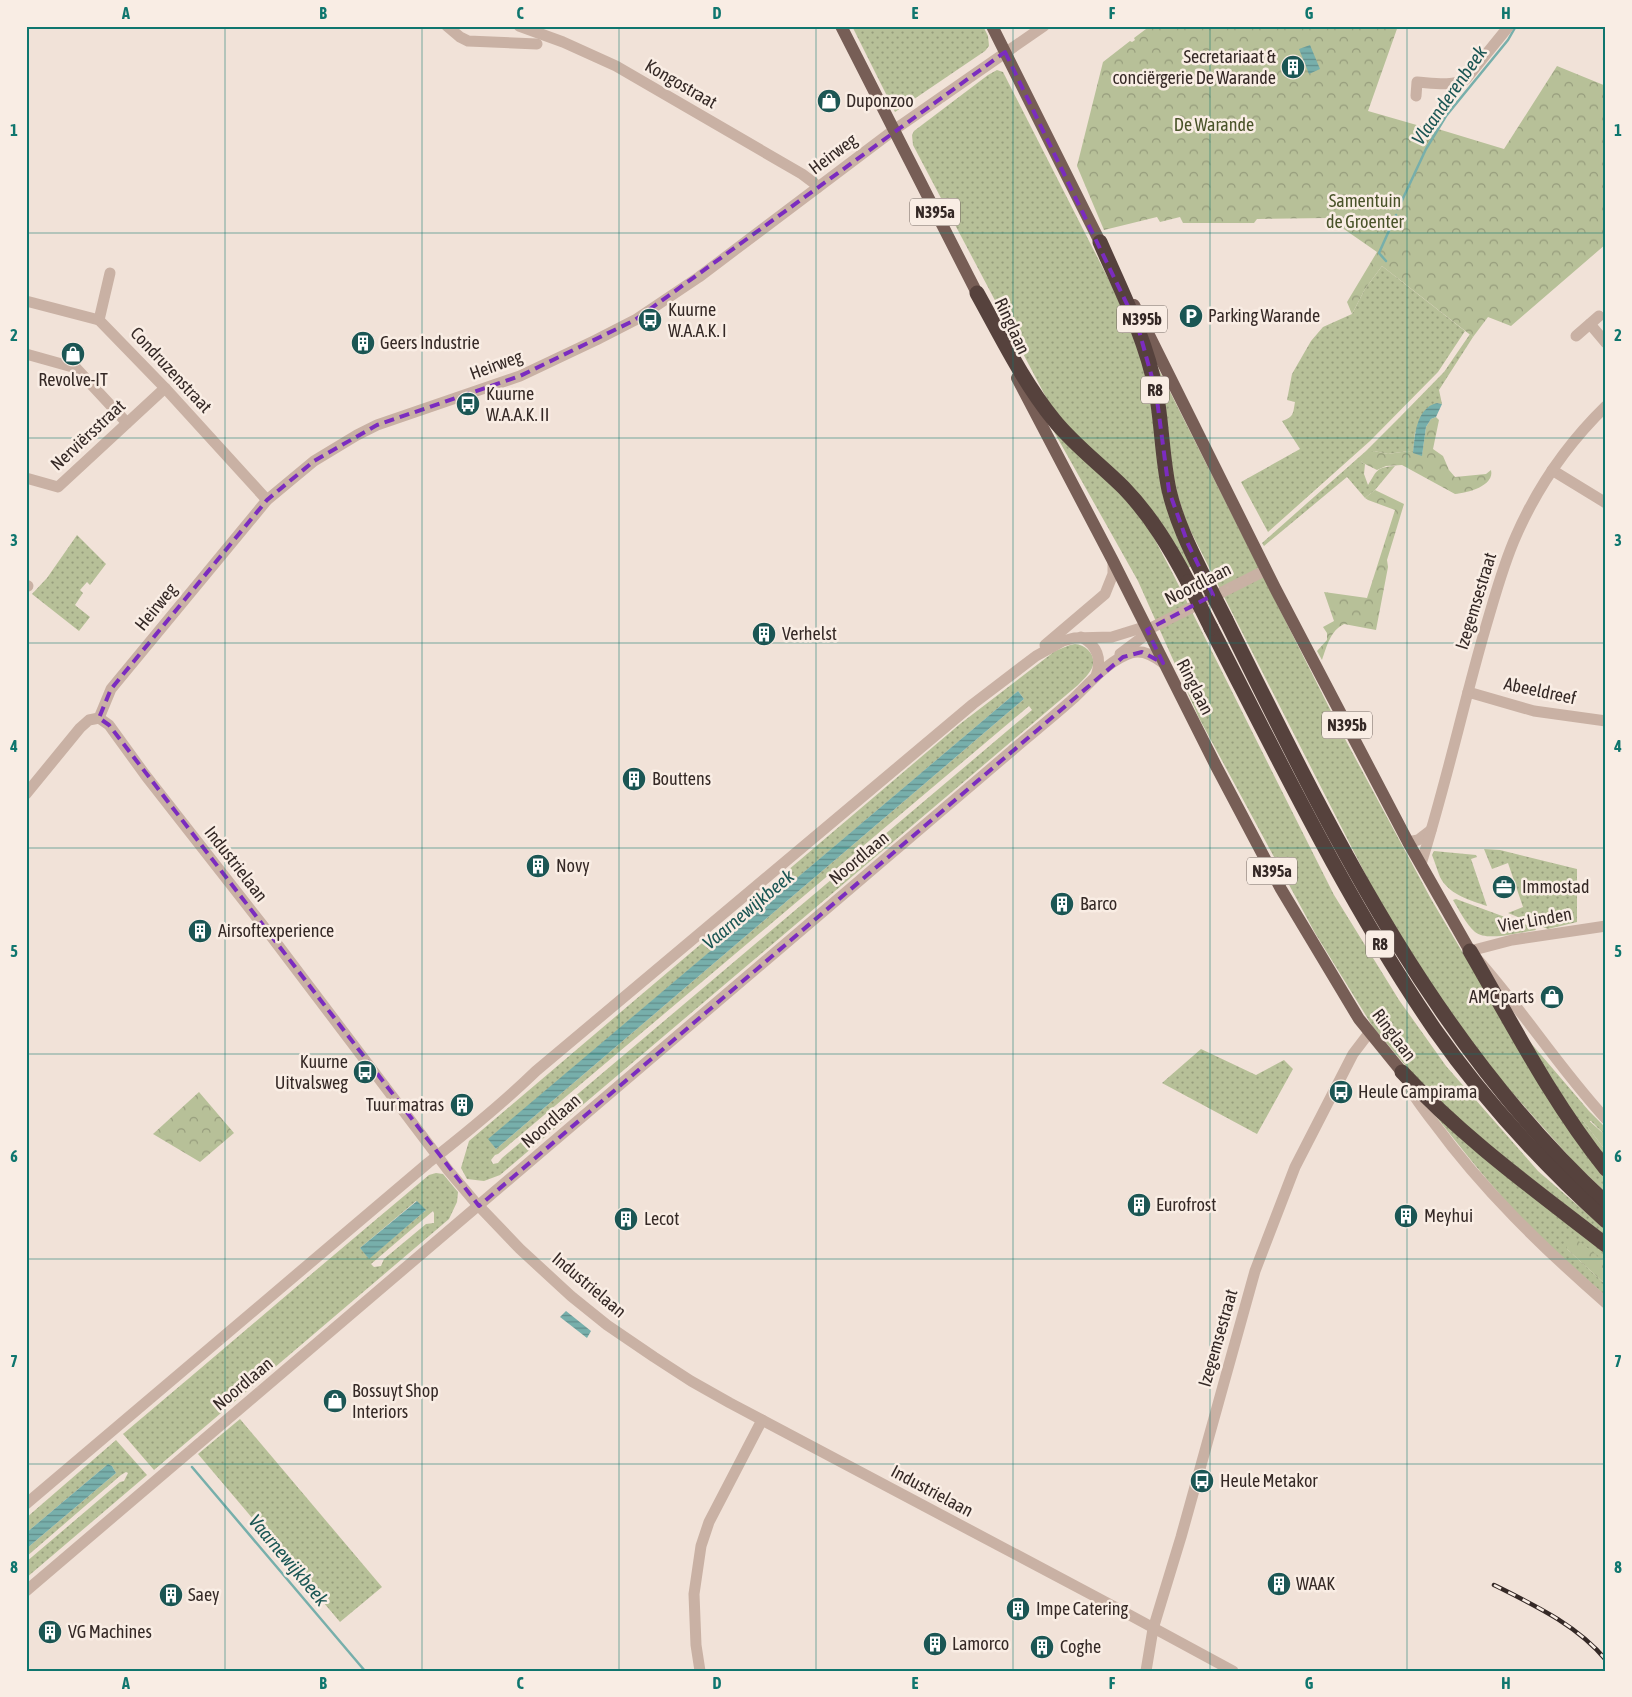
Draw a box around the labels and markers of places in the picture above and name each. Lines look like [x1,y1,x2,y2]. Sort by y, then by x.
place label: Secretariaat & conciërgerie De Warande [1112,46,1277,88]
building icon: Secretariaat & conciërgerie De Warande [1280,54,1306,80]
shop icon: Duponzoo [816,88,842,114]
place label: Duponzoo [846,90,914,111]
place label: Kuurne W.A.A.K. I [668,299,727,341]
parking icon: Parking Warande [1178,303,1204,329]
place label: Parking Warande [1208,305,1320,326]
bus stop icon: Kuurne W.A.A.K. I [637,307,663,333]
building icon: Geers Industrie [350,330,376,356]
place label: Geers Industrie [380,332,480,353]
shop icon: Revolve-IT [60,341,86,367]
place label: Revolve-IT [38,369,108,390]
place label: Kuurne W.A.A.K. II [486,383,549,425]
bus stop icon: Kuurne W.A.A.K. II [455,391,481,417]
building icon: Verhelst [751,621,777,647]
place label: Verhelst [782,623,837,644]
building icon: Bouttens [621,766,647,792]
place label: Bouttens [652,768,711,789]
building icon: Novy [525,853,551,879]
place label: Novy [556,855,590,876]
office icon: Immostad [1491,874,1517,900]
place label: Immostad [1522,876,1589,897]
building icon: Barco [1049,891,1075,917]
place label: Barco [1080,893,1117,914]
building icon: Airsoftexperience [187,918,213,944]
place label: Airsoftexperience [218,920,334,941]
shop icon: AMC parts [1539,984,1565,1010]
place label: AMC parts [1469,986,1534,1007]
place label: Kuurne Uitvalsweg [275,1051,348,1093]
bus stop icon: Kuurne Uitvalsweg [352,1059,378,1085]
bus stop icon: Heule Campirama [1328,1079,1354,1105]
place label: Heule Campirama [1358,1081,1477,1102]
building icon: Tuur matras [449,1092,475,1118]
place label: Tuur matras [366,1094,444,1115]
building icon: Eurofrost [1126,1192,1152,1218]
place label: Eurofrost [1156,1194,1216,1215]
building icon: Meyhui [1393,1203,1419,1229]
place label: Meyhui [1424,1205,1473,1226]
building icon: Lecot [613,1206,639,1232]
place label: Lecot [644,1208,679,1229]
place label: Bossuyt Shop Interiors [352,1380,439,1422]
shop icon: Bossuyt Shop Interiors [322,1388,348,1414]
bus stop icon: Heule Metakor [1189,1468,1215,1494]
place label: Heule Metakor [1220,1470,1318,1491]
building icon: WAAK [1266,1571,1292,1597]
place label: WAAK [1296,1573,1335,1594]
building icon: Saey [158,1582,184,1608]
place label: Saey [188,1584,219,1605]
building icon: Impe Catering [1005,1596,1031,1622]
place label: Impe Catering [1036,1598,1129,1619]
building icon: VG Machines [37,1619,63,1645]
place label: VG Machines [68,1621,152,1642]
building icon: Lamorco [922,1631,948,1657]
place label: Lamorco [952,1633,1009,1654]
building icon: Coghe [1029,1634,1055,1660]
place label: Coghe [1060,1636,1101,1657]

